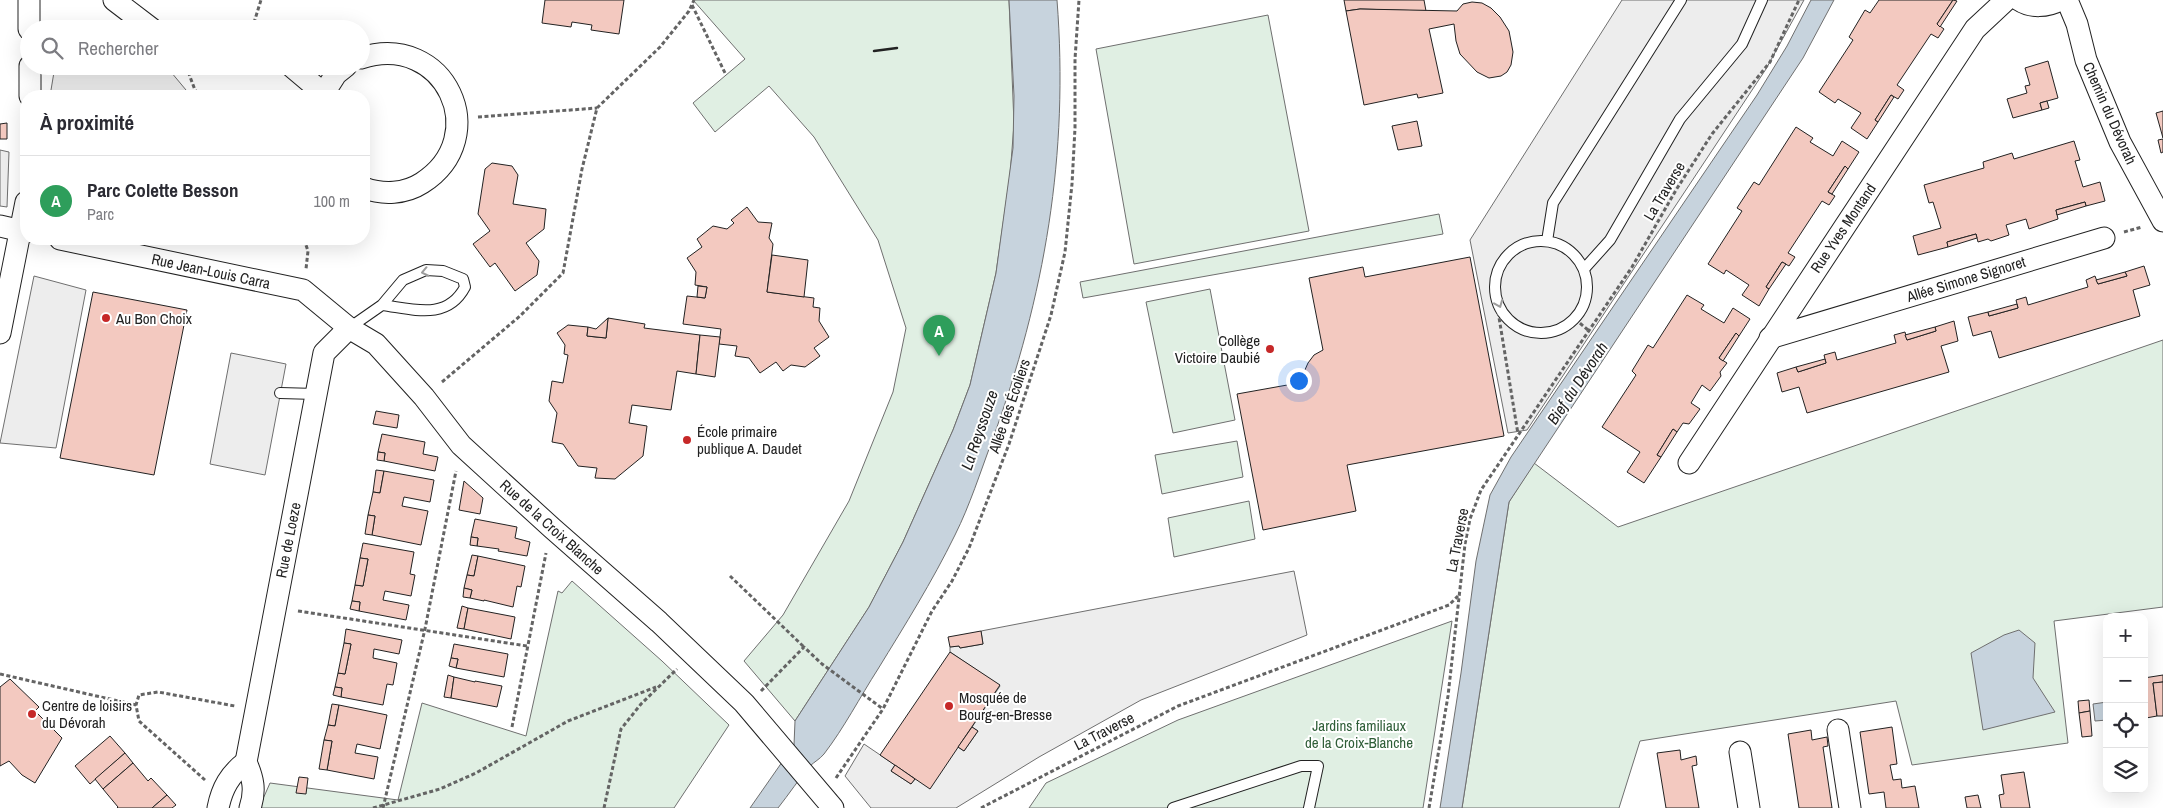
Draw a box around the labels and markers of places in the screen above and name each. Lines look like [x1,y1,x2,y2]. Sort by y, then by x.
place label: Au Bon Choix [115,308,193,329]
marker: Au Bon Choix [100,312,112,324]
pin: A [923,315,955,356]
place label: Collège Victoire Daubié [1175,330,1260,368]
marker: Collège Victoire Daubié [1264,343,1276,355]
place label: École primaire publique A. Daudet [697,421,802,459]
marker: École primaire publique A. Daudet [681,434,693,446]
place label: Mosquée de Bourg-en-Bresse [959,687,1052,725]
place label: Centre de loisirs du Dévorah [42,695,132,733]
marker: Mosquée de Bourg-en-Bresse [943,700,955,712]
marker: Centre de loisirs du Dévorah [26,708,38,720]

